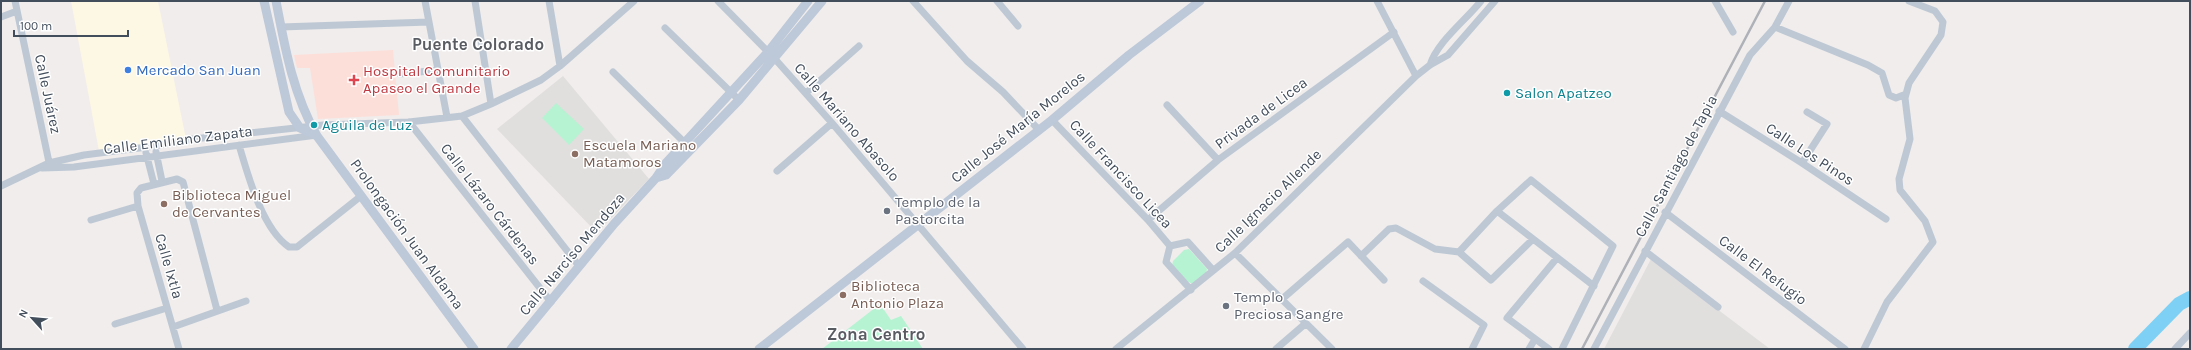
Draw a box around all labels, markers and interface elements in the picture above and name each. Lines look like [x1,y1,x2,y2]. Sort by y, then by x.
scale bar [14,12,128,38]
text: 100 m [20,19,52,33]
district label: Puente Colorado [412,34,544,54]
street label: Calle Juárez [31,53,65,135]
street label: Calle Mariano Abasolo [791,59,903,185]
place label: Mercado San Juan [136,61,261,79]
place label: Hospital Comunitario Apaseo el Grande [363,62,510,97]
marker: Mercado San Juan [123,65,133,75]
street label: Calle José María Morelos [947,67,1089,187]
street label: Privada de Licea [1211,73,1311,153]
marker: Hospital Comunitario Apaseo el Grande [348,74,360,86]
place label: Salon Apatzeo [1515,84,1612,102]
marker: Salon Apatzeo [1502,88,1512,98]
street label: Calle Santiago de Tapia [1631,92,1721,240]
place label: Aguila de Luz [322,116,412,134]
street label: Calle Francisco Licea [1066,116,1176,232]
street label: Calle Los Pinos [1762,119,1858,189]
marker: Aguila de Luz [309,120,319,130]
street label: Calle Emiliano Zapata [103,122,253,158]
place label: Escuela Mariano Matamoros [583,136,696,171]
street label: Calle Lázaro Cárdenas [437,140,543,268]
street label: Calle Ignacio Allende [1211,145,1325,257]
marker: Escuela Mariano Matamoros [570,149,580,159]
street label: Prolongación Juan Aldama [346,155,468,313]
place label: Biblioteca Miguel de Cervantes [172,186,291,221]
street label: Calle Narciso Mendoza [515,189,629,319]
place label: Templo de la Pastorcita [895,193,980,228]
marker: Biblioteca Miguel de Cervantes [159,199,169,209]
marker: Templo de la Pastorcita [882,206,892,216]
street label: Calle Ixtla [151,231,187,301]
street label: Calle El Refugio [1715,231,1811,309]
place label: Biblioteca Antonio Plaza [851,277,944,312]
place label: Templo Preciosa Sangre [1234,288,1344,323]
marker: Biblioteca Antonio Plaza [838,290,848,300]
north arrow [12,298,52,338]
marker: Templo Preciosa Sangre [1221,301,1231,311]
text: N [16,307,31,320]
district label: Zona Centro [827,324,925,344]

